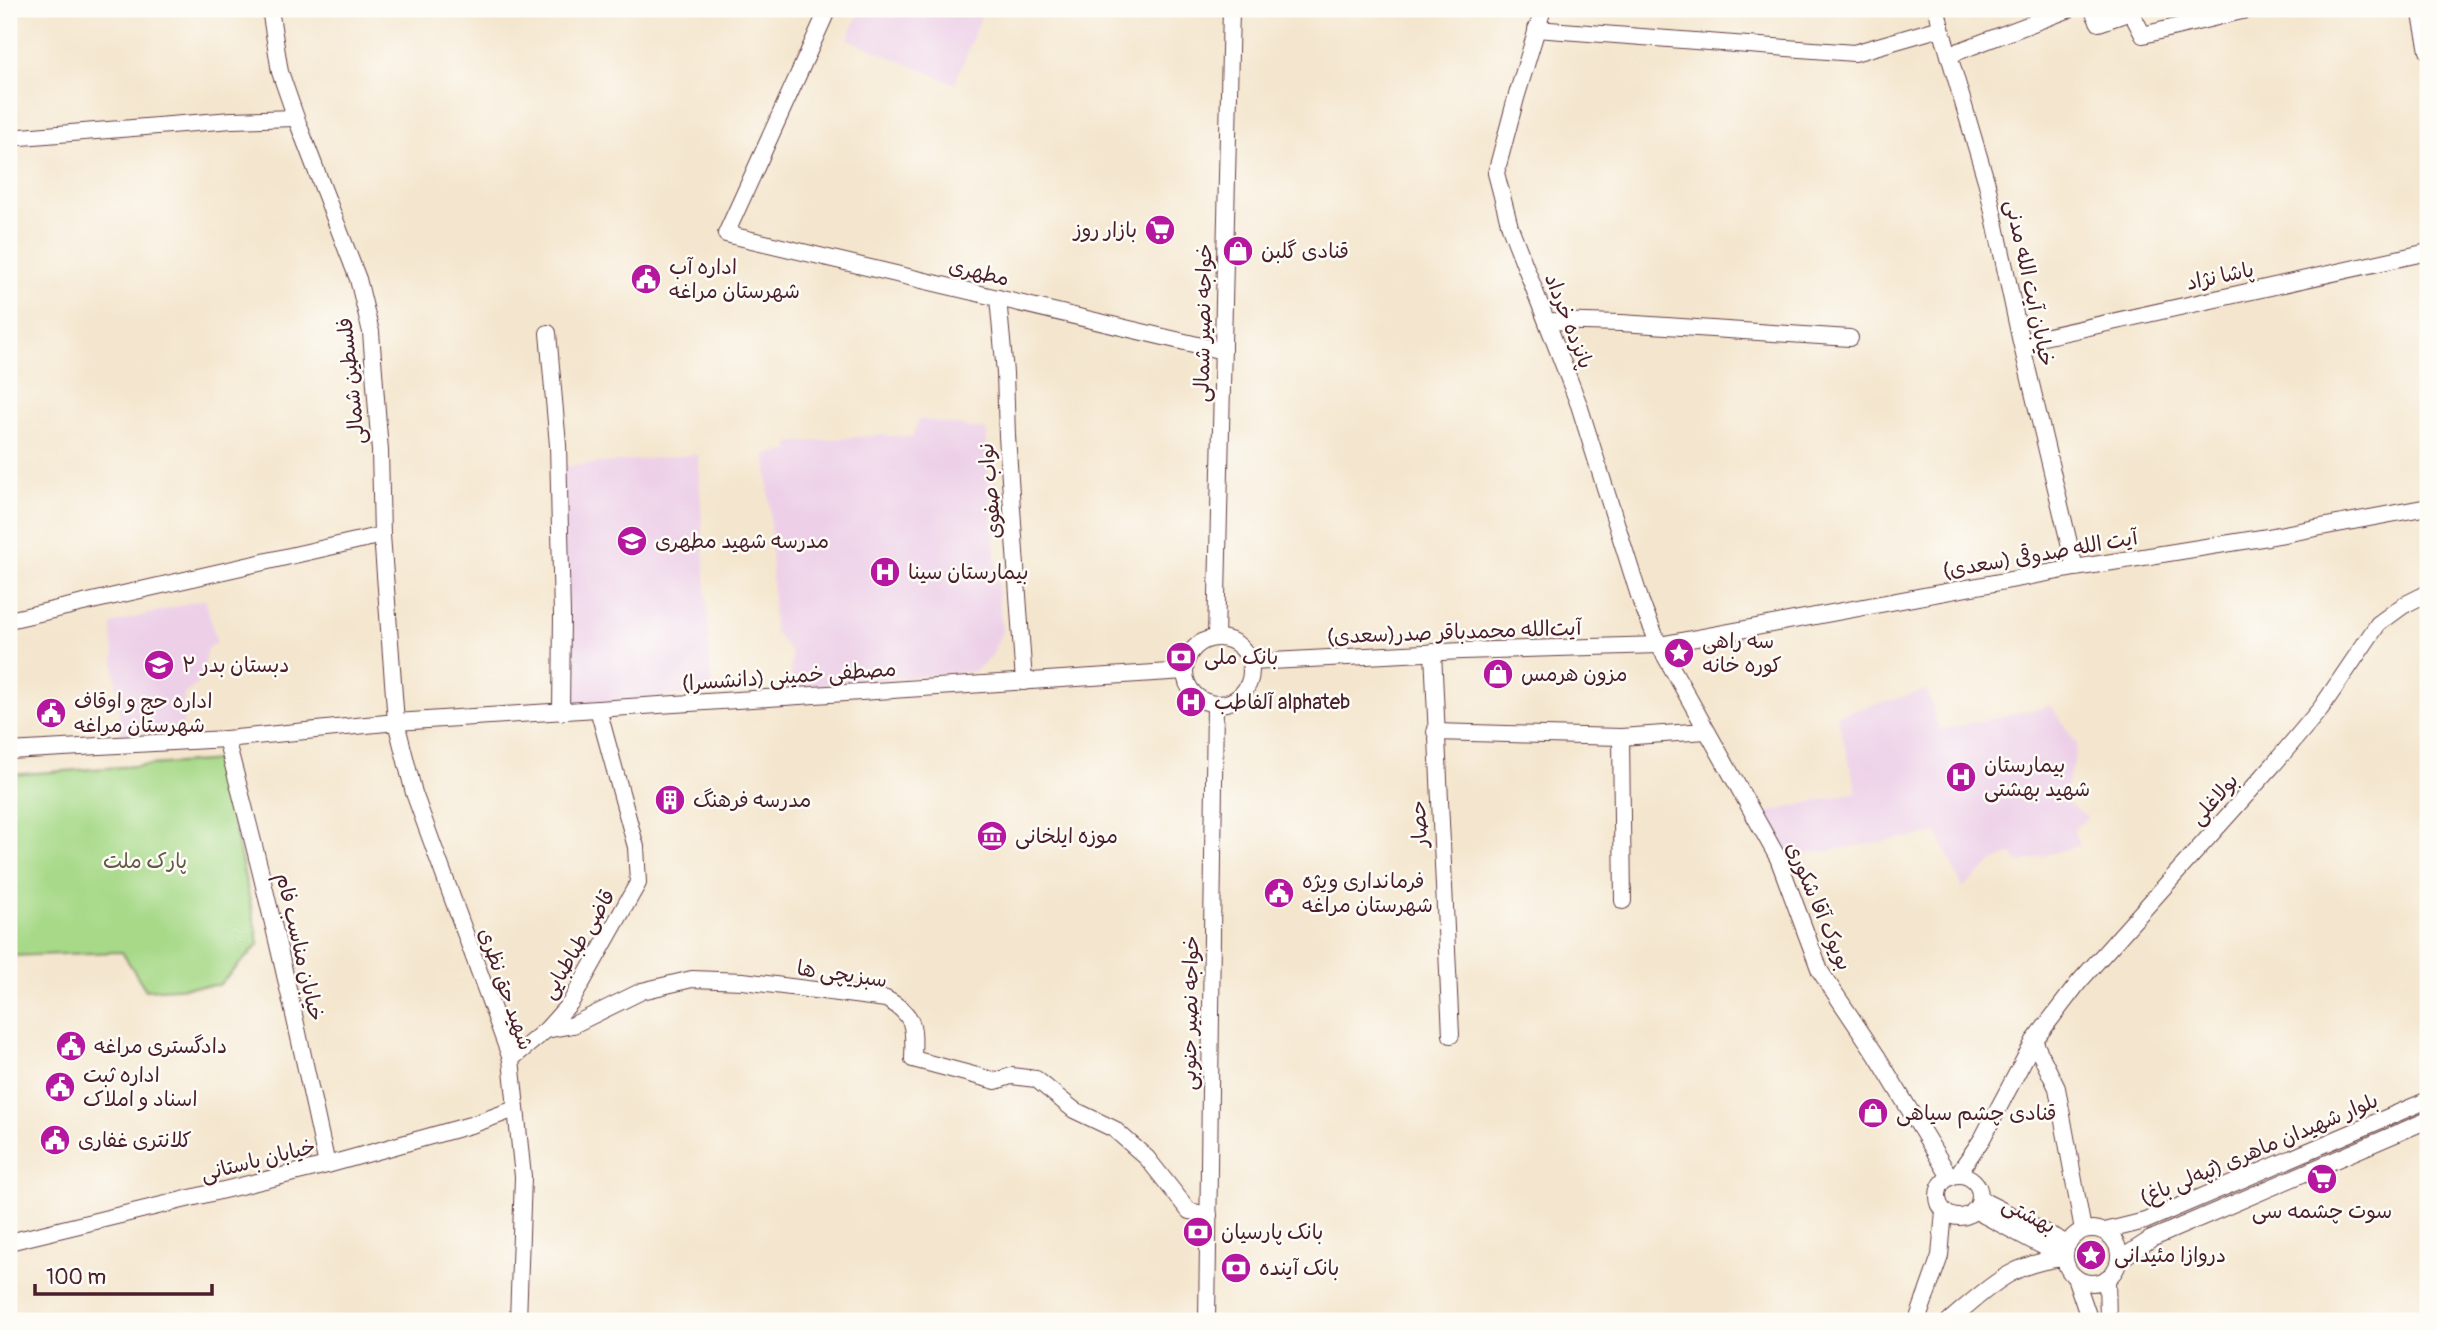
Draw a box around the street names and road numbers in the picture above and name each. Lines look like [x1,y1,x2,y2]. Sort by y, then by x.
street label: خیابان آیت الله مدنی [1999,197,2060,369]
street label: خواجه نصیر شمالی [1189,243,1218,403]
street label: مطهری [946,252,1012,293]
street label: پاشا نژاد [2184,256,2256,297]
street label: پانزده خرداد [1538,270,1599,373]
street label: فلسطین شمالی [331,316,372,446]
street label: نواب صفوی [973,442,1008,540]
street label: آیت الله صدوقی (سعدی) [1940,524,2141,585]
street label: آیت‌الله محمدباقر صدر(سعدی) [1326,615,1583,650]
street label: مصطفی خمینی (دانشسرا) [681,656,897,697]
street label: بولاغلی [2184,768,2245,831]
street label: حصار [1405,800,1434,850]
street label: بویوک آقا شکوری [1779,838,1858,975]
street label: خیابان مناسب فام [267,870,330,1024]
street label: قاضی طباطبایی [535,884,622,1004]
street label: شهید حق نظری [472,924,539,1054]
street label: خواجه نصیر جنوبی [1176,935,1205,1091]
street label: سبزیچی ها [795,955,889,994]
street label: بلوار شهیدان ماهری (تپه‌لی باغ) [2136,1087,2383,1213]
street label: خیابان باستانی [198,1133,318,1188]
street label: بهشتی [1998,1191,2060,1240]

